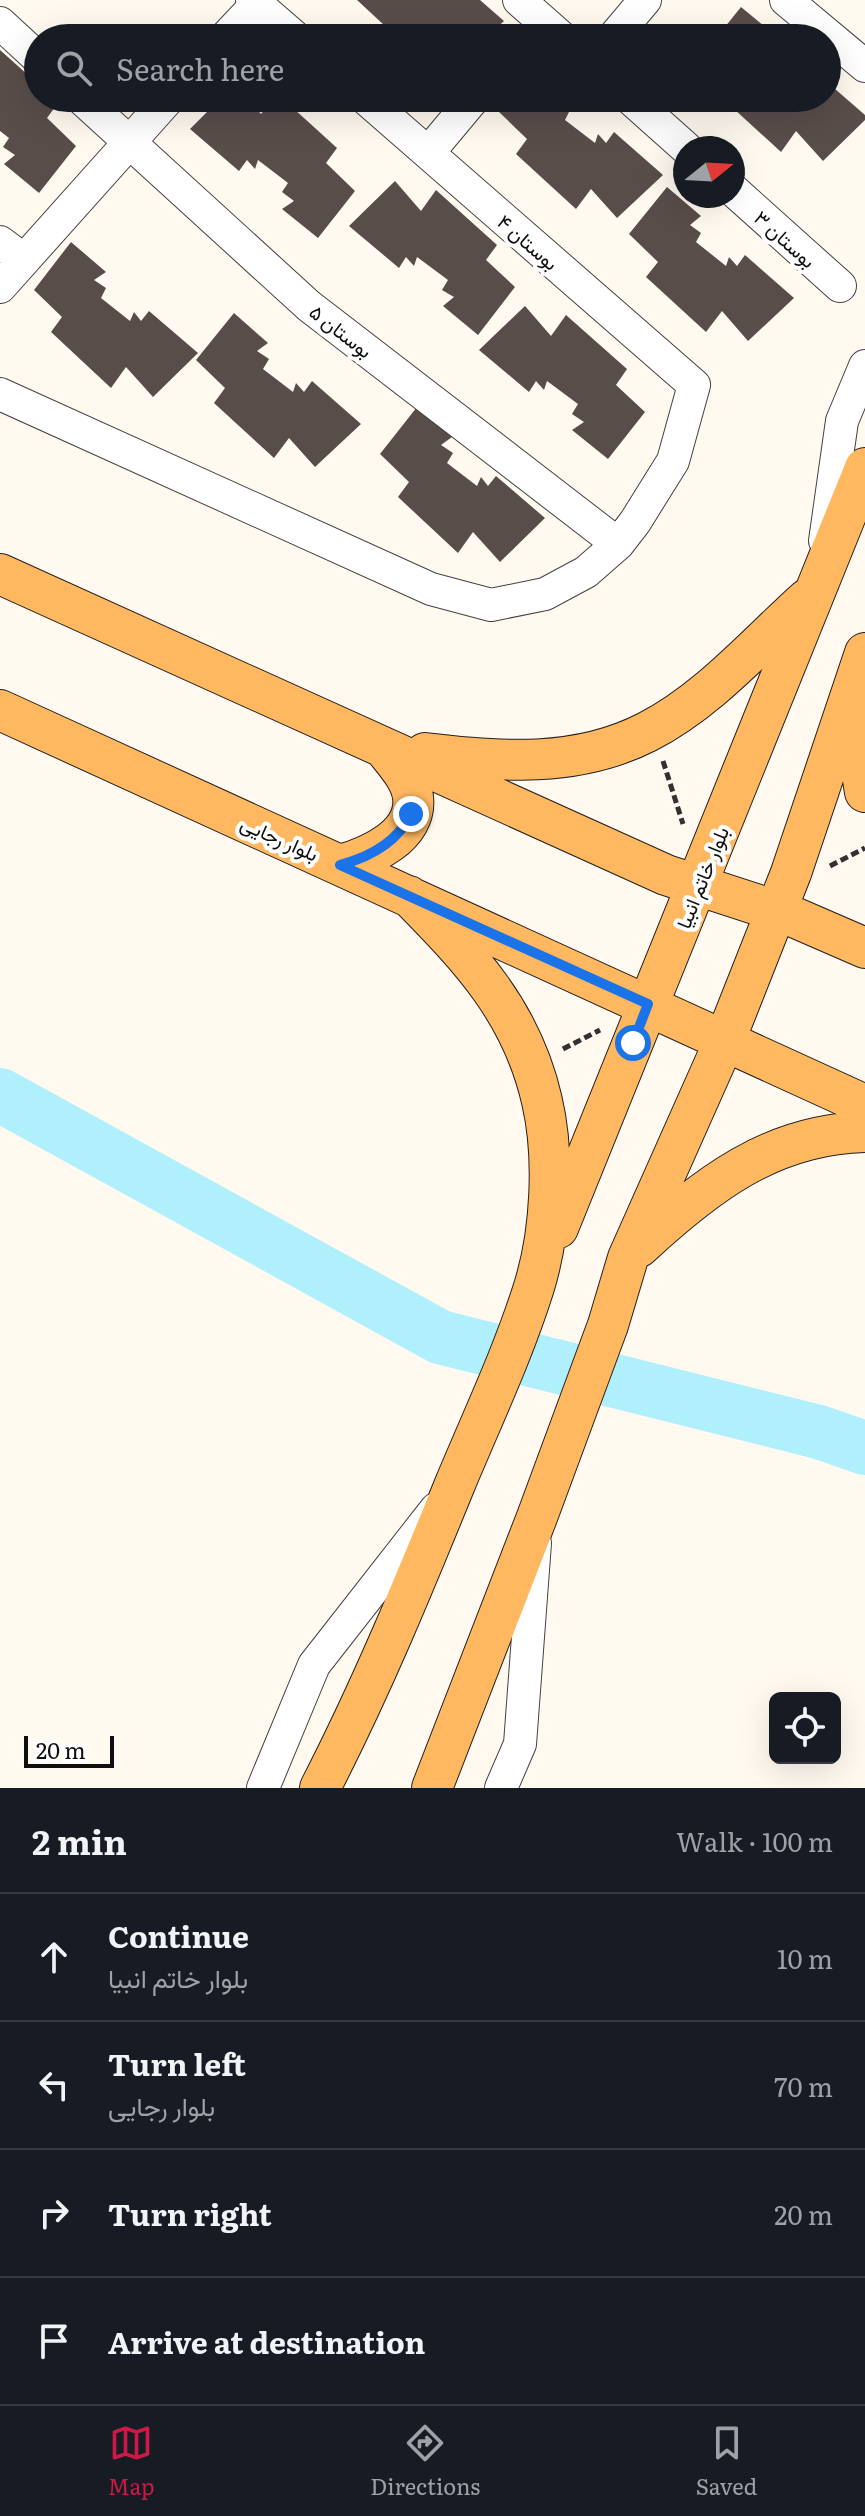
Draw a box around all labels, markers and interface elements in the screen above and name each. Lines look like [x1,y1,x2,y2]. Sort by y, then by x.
search box [24,24,841,112]
icon: search [52,46,96,90]
text: Search here [116,46,284,90]
north arrow [673,136,745,208]
street label: بوستان ۳ [748,202,824,274]
street label: بوستان ۴ [492,206,566,276]
street label: بوستان ۵ [304,296,380,364]
route end [393,796,429,832]
street label: بلوار رجایی [236,807,324,867]
street label: بلوار خاتم انبیا [667,821,735,933]
route start [615,1025,651,1061]
map controls [769,1692,841,1764]
button: locate [769,1692,841,1764]
scale bar [24,1732,114,1768]
text: 20 m [36,1733,86,1766]
text: 2 min [32,1815,127,1865]
text: Walk · 100 m [676,1821,833,1860]
text: Continue [108,1913,249,1957]
icon: ahead [32,1935,76,1979]
text: 10 m [777,1938,833,1977]
text: بلوار خاتم انبیا [108,1957,248,1996]
text: Turn left [108,2041,246,2085]
icon: left [32,2063,76,2107]
text: 70 m [774,2066,833,2105]
text: بلوار رجایی [108,2085,215,2124]
icon: right [32,2191,76,2235]
text: Turn right [108,2191,272,2235]
text: 20 m [774,2194,833,2233]
icon: arrive [32,2319,76,2363]
text: Arrive at destination [108,2319,425,2363]
tab: Map [108,2421,155,2502]
tab: Directions [370,2421,480,2502]
tab: Saved [696,2421,757,2502]

